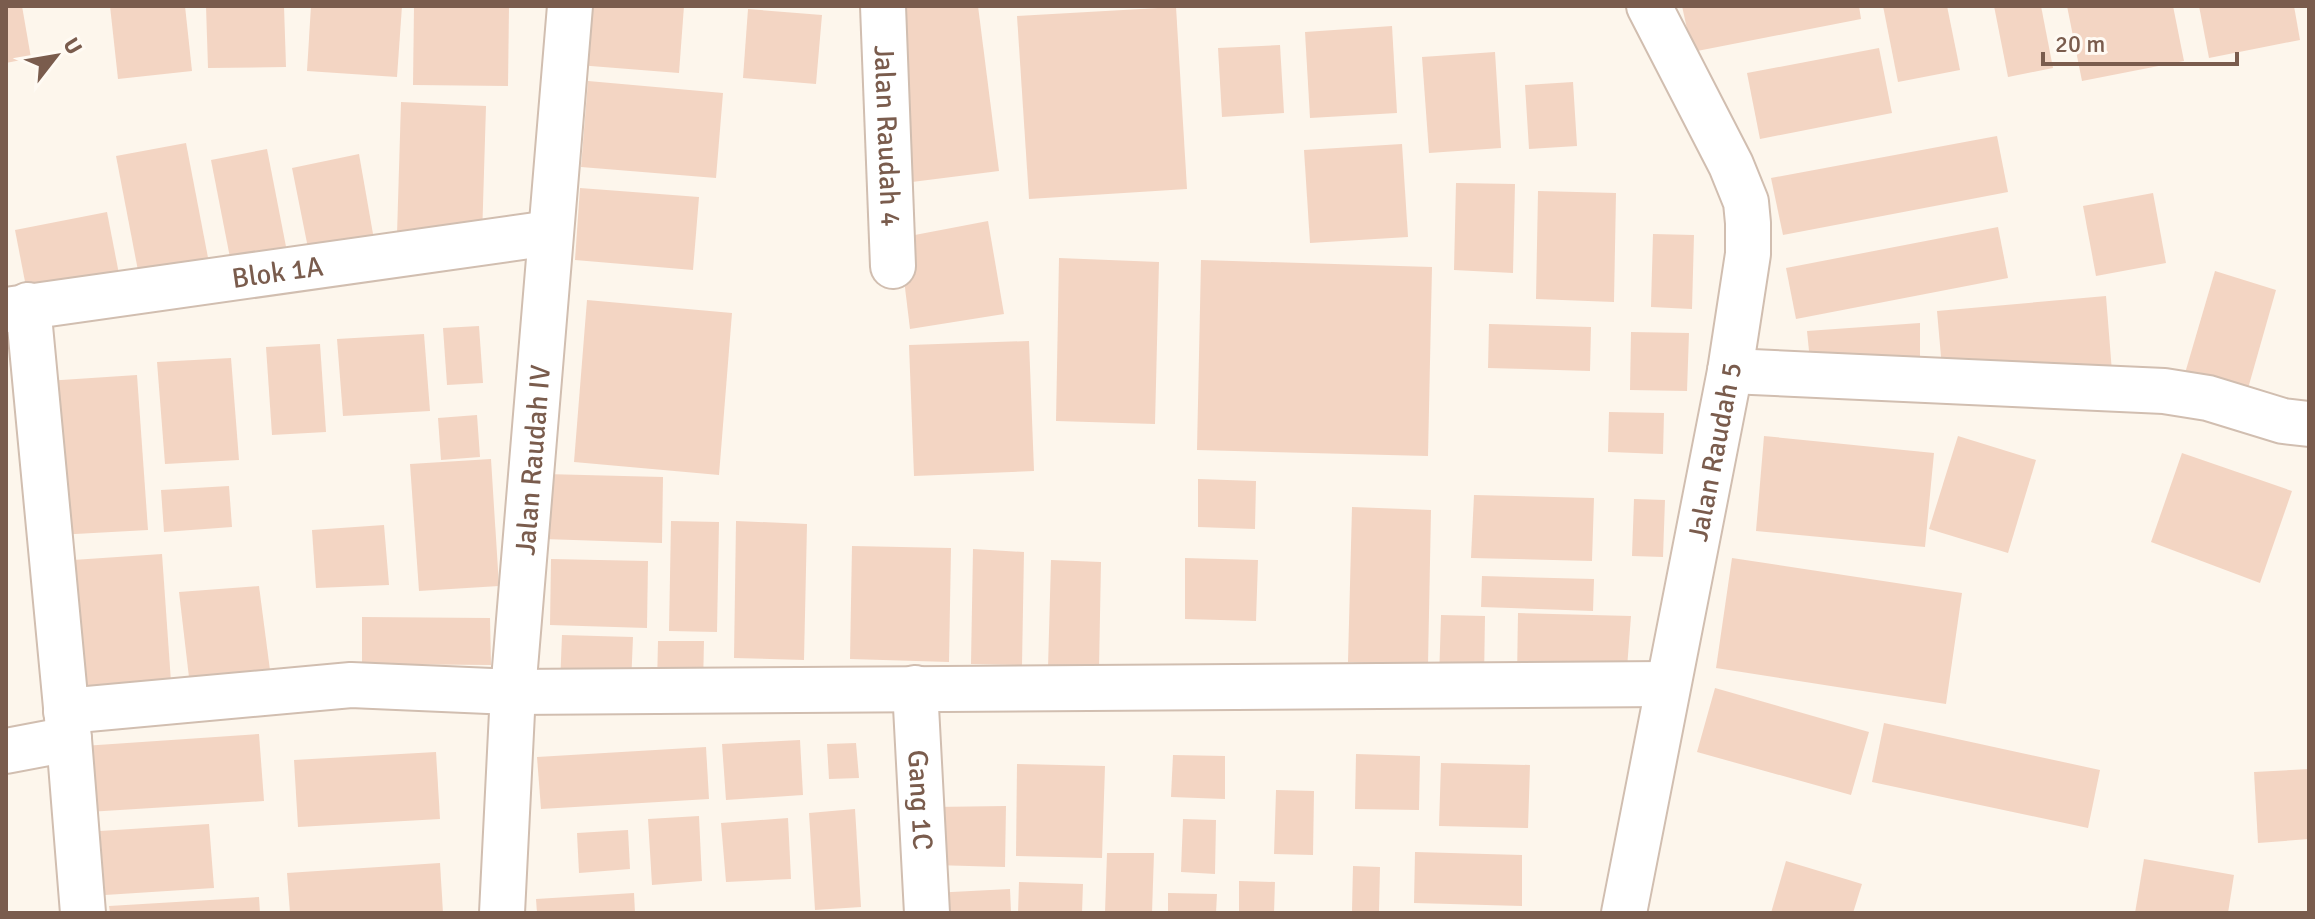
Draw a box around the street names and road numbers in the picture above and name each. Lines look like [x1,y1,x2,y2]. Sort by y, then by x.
street label: Jalan Raudah 4 [867,44,907,227]
street label: Blok 1A [230,249,325,296]
street label: Jalan Raudah 5 [1681,360,1749,544]
street label: Jalan Raudah IV [508,364,558,557]
street label: Gang 1C [900,749,940,851]

